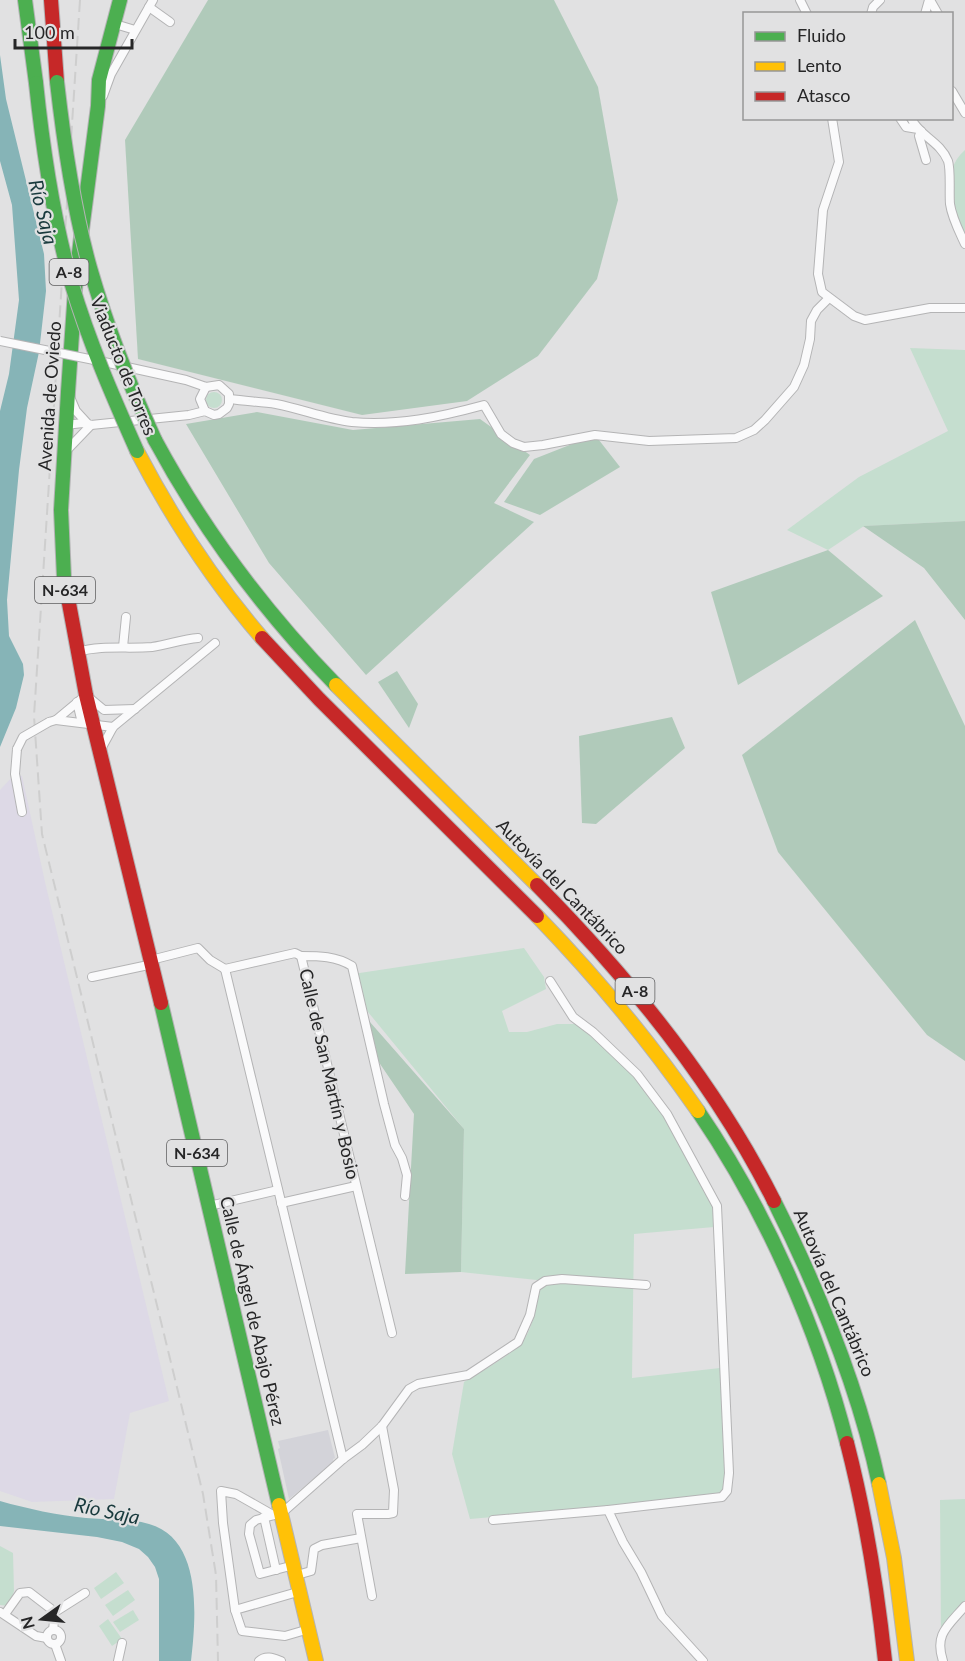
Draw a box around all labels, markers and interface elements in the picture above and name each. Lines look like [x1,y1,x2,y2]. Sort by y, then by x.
scale bar [15,12,132,50]
legend [743,12,953,120]
text: 100 m [24,21,75,43]
text: Fluido [797,24,846,46]
text: Lento [797,54,842,76]
text: Atasco [797,84,850,106]
water label: Río Saja [24,177,64,247]
road number: A-8 [50,259,88,285]
street label: Viaducto de Torres [86,293,162,438]
street label: Avenida de Oviedo [33,320,65,471]
road number: N-634 [35,577,95,603]
street label: Autovía del Cantábrico [492,814,633,959]
street label: Calle de San Martín y Bosio [295,966,365,1181]
road number: A-8 [616,978,654,1004]
road number: N-634 [167,1140,227,1166]
street label: Calle de Ángel de Abajo Pérez [216,1194,290,1427]
street label: Autovía del Cantábrico [790,1206,880,1380]
water label: Río Saja [72,1491,142,1529]
north arrow [12,1589,72,1649]
text: N [16,1615,38,1631]

